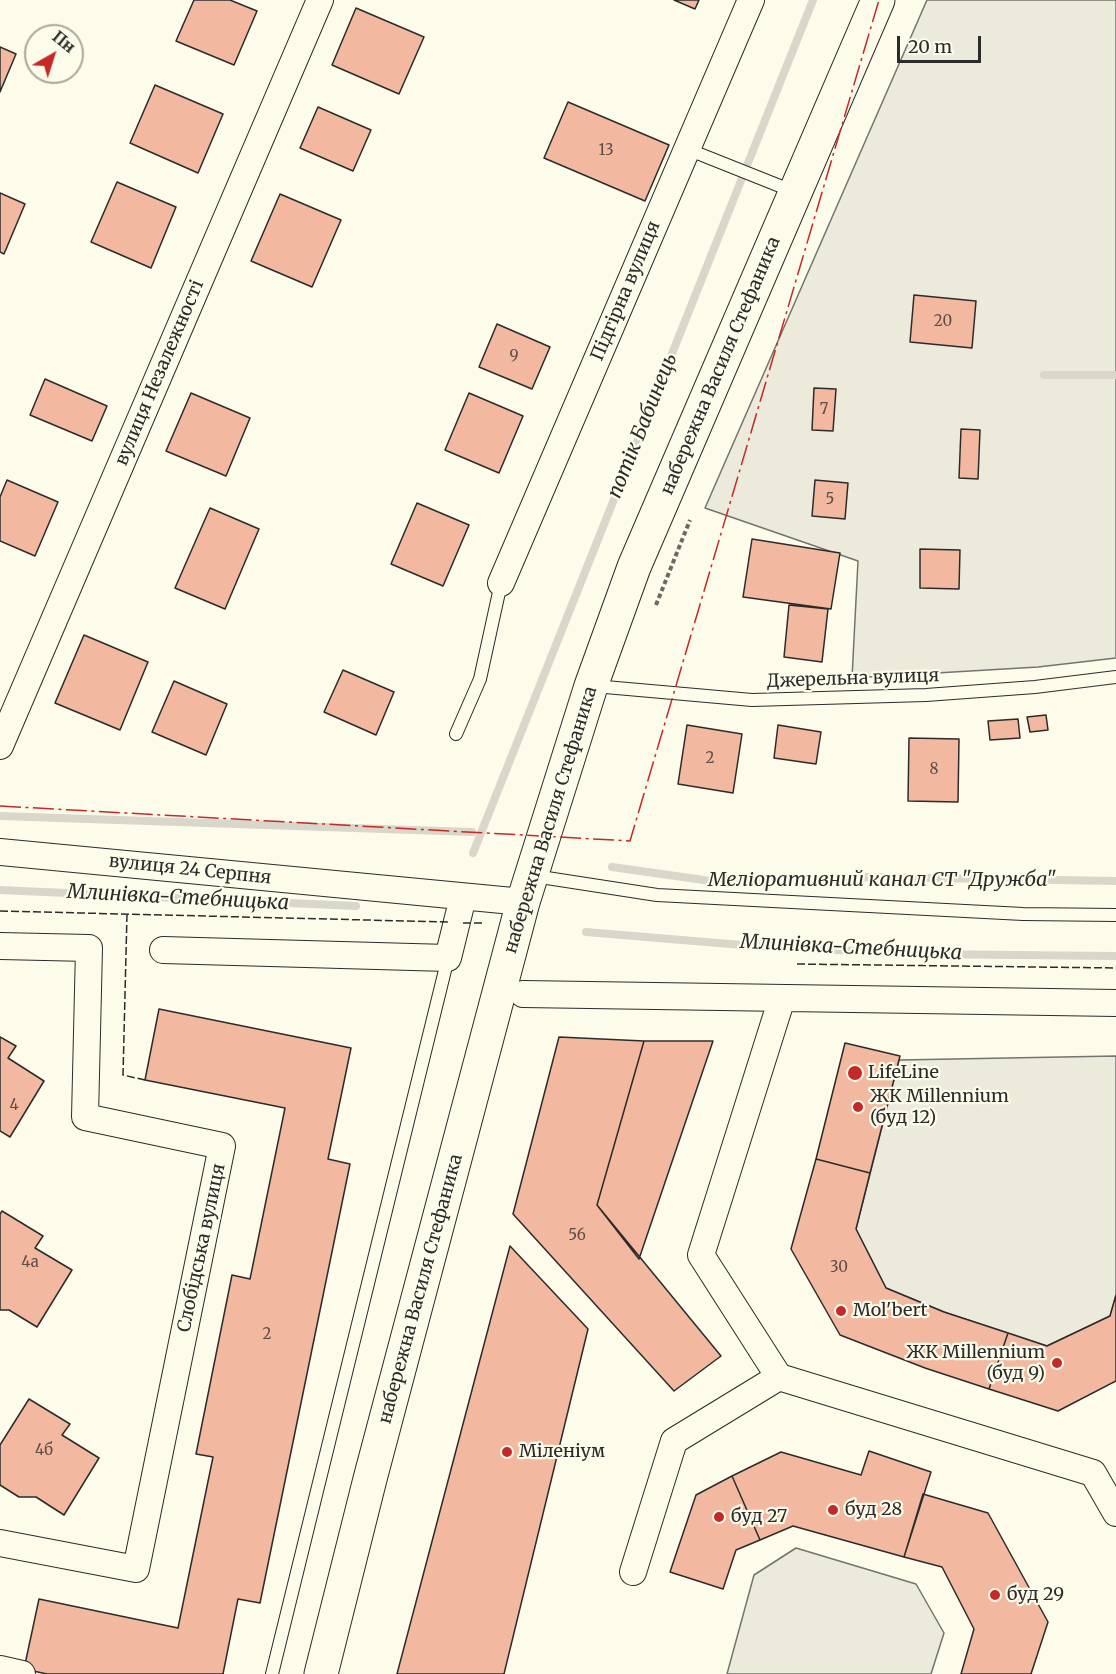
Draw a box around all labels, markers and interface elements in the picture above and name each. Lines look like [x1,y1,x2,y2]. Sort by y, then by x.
north arrow [24,24,84,84]
scale bar [900,24,984,62]
text: Пн [48,26,80,57]
text: 20 m [908,35,952,58]
house number: 13 [599,142,613,160]
street label: Підгірна вулиця [587,218,665,364]
street label: набережна Василя Стефаника [657,234,785,498]
street label: вулиця Незалежності [111,277,209,469]
house number: 20 [934,313,952,331]
house number: 9 [509,348,519,366]
water label: потік Бабинець [603,350,683,502]
house number: 7 [820,401,828,419]
house number: 5 [826,491,834,509]
street label: Джерельна вулиця [766,665,940,693]
street label: набережна Василя Стефаника [500,684,602,956]
house number: 2 [706,750,714,768]
house number: 8 [930,761,938,779]
street label: вулиця 24 Серпня [108,851,272,889]
water label: Меліоративний канал СТ "Дружба" [708,868,1056,892]
water label: Млинівка-Стебницька [66,880,290,916]
water label: Млинівка-Стебницька [739,930,963,966]
place label: LifeLine [868,1062,939,1084]
marker: LifeLine [846,1064,864,1082]
place label: ЖК Millennium (буд 12) [870,1086,1009,1128]
house number: 4 [9,1097,19,1115]
marker: ЖК Millennium (буд 12) [851,1100,865,1114]
street label: набережна Василя Стефаника [375,1152,467,1426]
street label: Слобідська вулиця [174,1162,230,1334]
house number: 56 [568,1227,586,1245]
house number: 4а [21,1254,39,1272]
house number: 30 [830,1259,848,1277]
place label: Mol'bert [853,1300,928,1322]
marker: Mol'bert [834,1304,848,1318]
house number: 2 [263,1326,271,1344]
place label: ЖК Millennium (буд 9) [906,1342,1045,1384]
marker: ЖК Millennium (буд 9) [1050,1356,1064,1370]
place label: Міленіум [519,1441,605,1463]
house number: 4б [35,1442,53,1460]
marker: Міленіум [500,1445,514,1459]
place label: буд 28 [845,1499,902,1521]
marker: буд 28 [826,1503,840,1517]
place label: буд 27 [731,1506,787,1528]
marker: буд 27 [712,1510,726,1524]
place label: буд 29 [1007,1584,1064,1606]
marker: буд 29 [988,1588,1002,1602]

